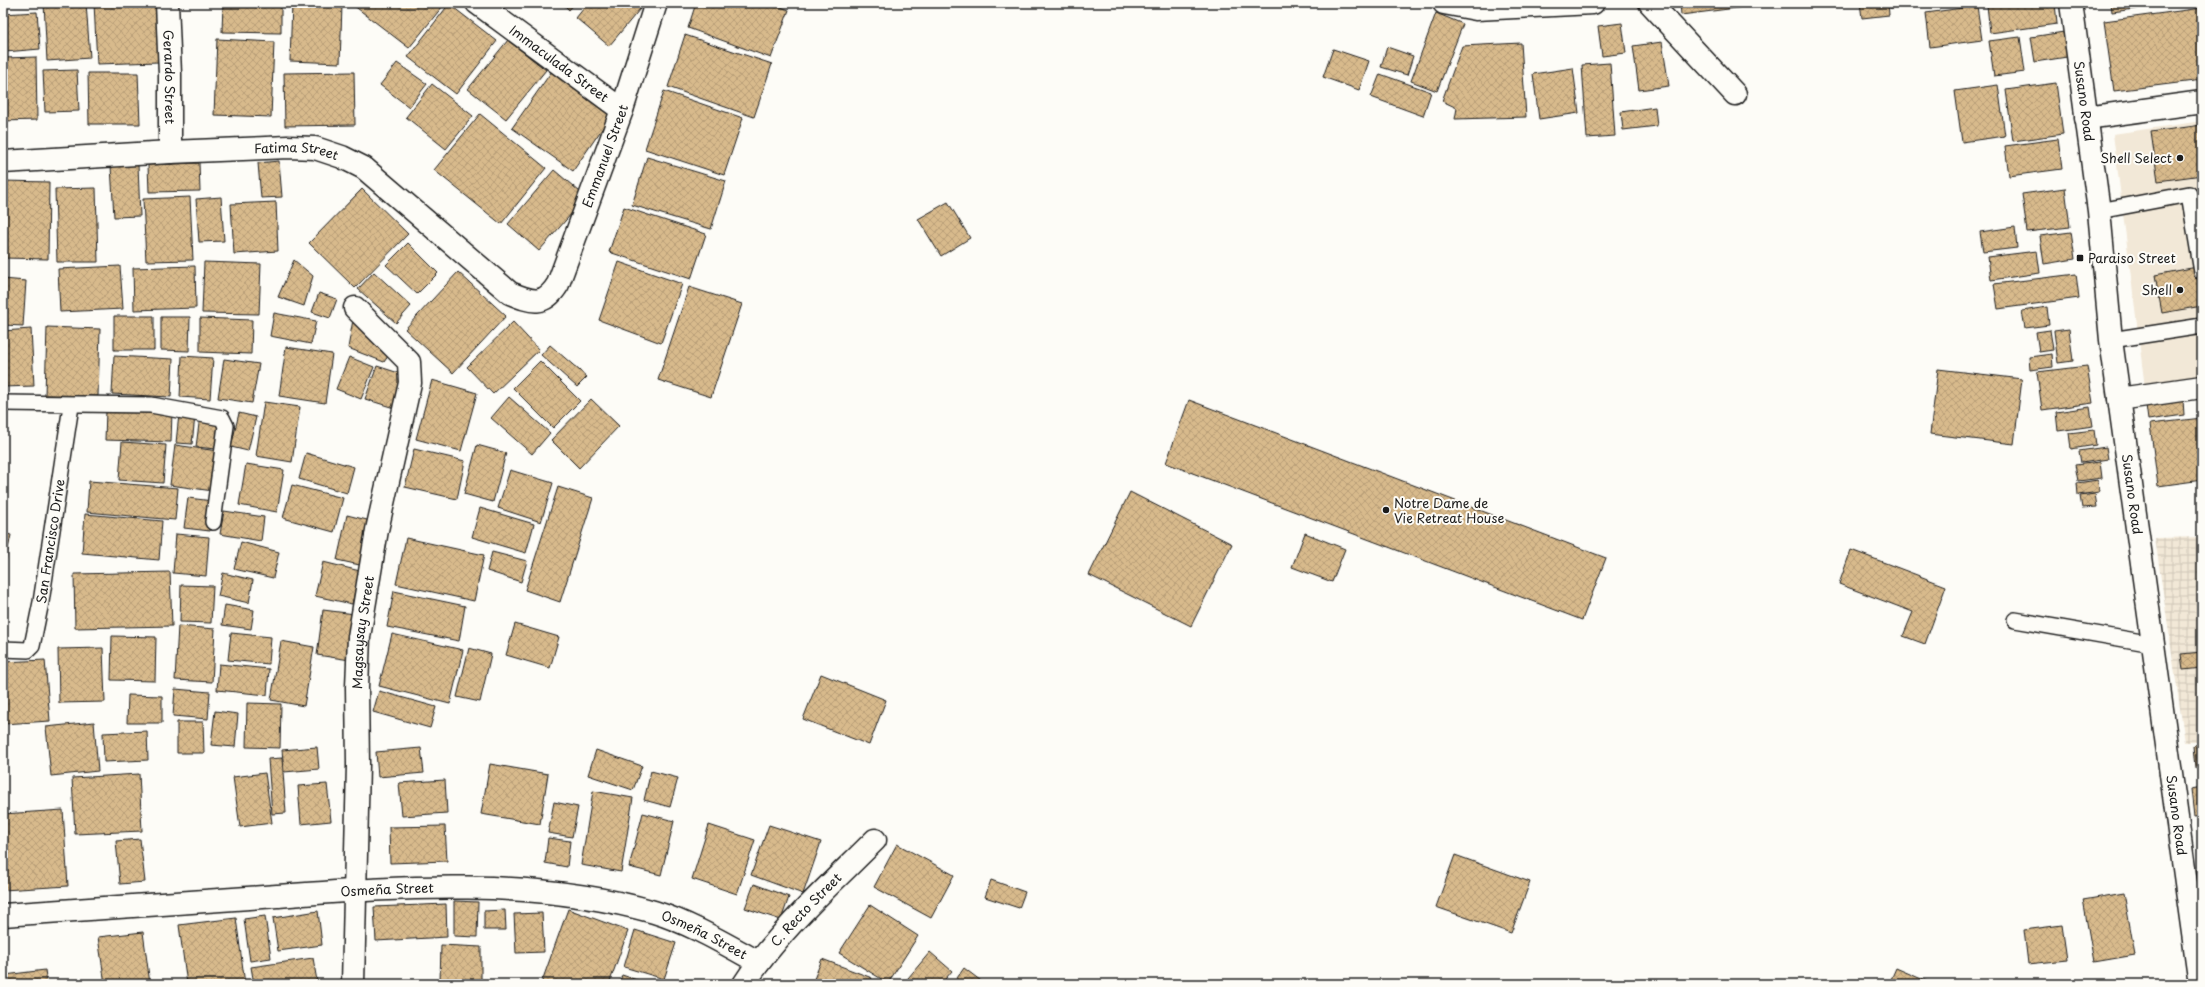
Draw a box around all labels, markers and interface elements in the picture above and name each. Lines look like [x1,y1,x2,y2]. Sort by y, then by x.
street label: Immaculada Street [506,20,613,106]
street label: Gerardo Street [159,29,180,124]
street label: Susano Road [2070,60,2100,143]
street label: Emmanuel Street [577,102,632,210]
street label: Fatima Street [254,137,341,164]
place label: Shell Select [2100,148,2172,167]
marker: Shell Select [2175,153,2185,163]
place label: Paraiso Street [2088,248,2176,267]
marker: Paraiso Street [2075,253,2085,263]
place label: Shell [2141,280,2172,299]
marker: Shell [2175,285,2185,295]
street label: Susano Road [2118,452,2148,536]
street label: San Francisco Drive [31,477,69,605]
place label: Notre Dame de Vie Retreat House [1394,493,1504,527]
marker: Notre Dame de Vie Retreat House [1381,505,1391,515]
street label: Magsaysay Street [347,574,378,689]
street label: Susano Road [2162,773,2192,857]
street label: C. Recto Street [766,868,845,950]
street label: Osmeña Street [340,878,434,901]
street label: Osmeña Street [659,905,751,963]

